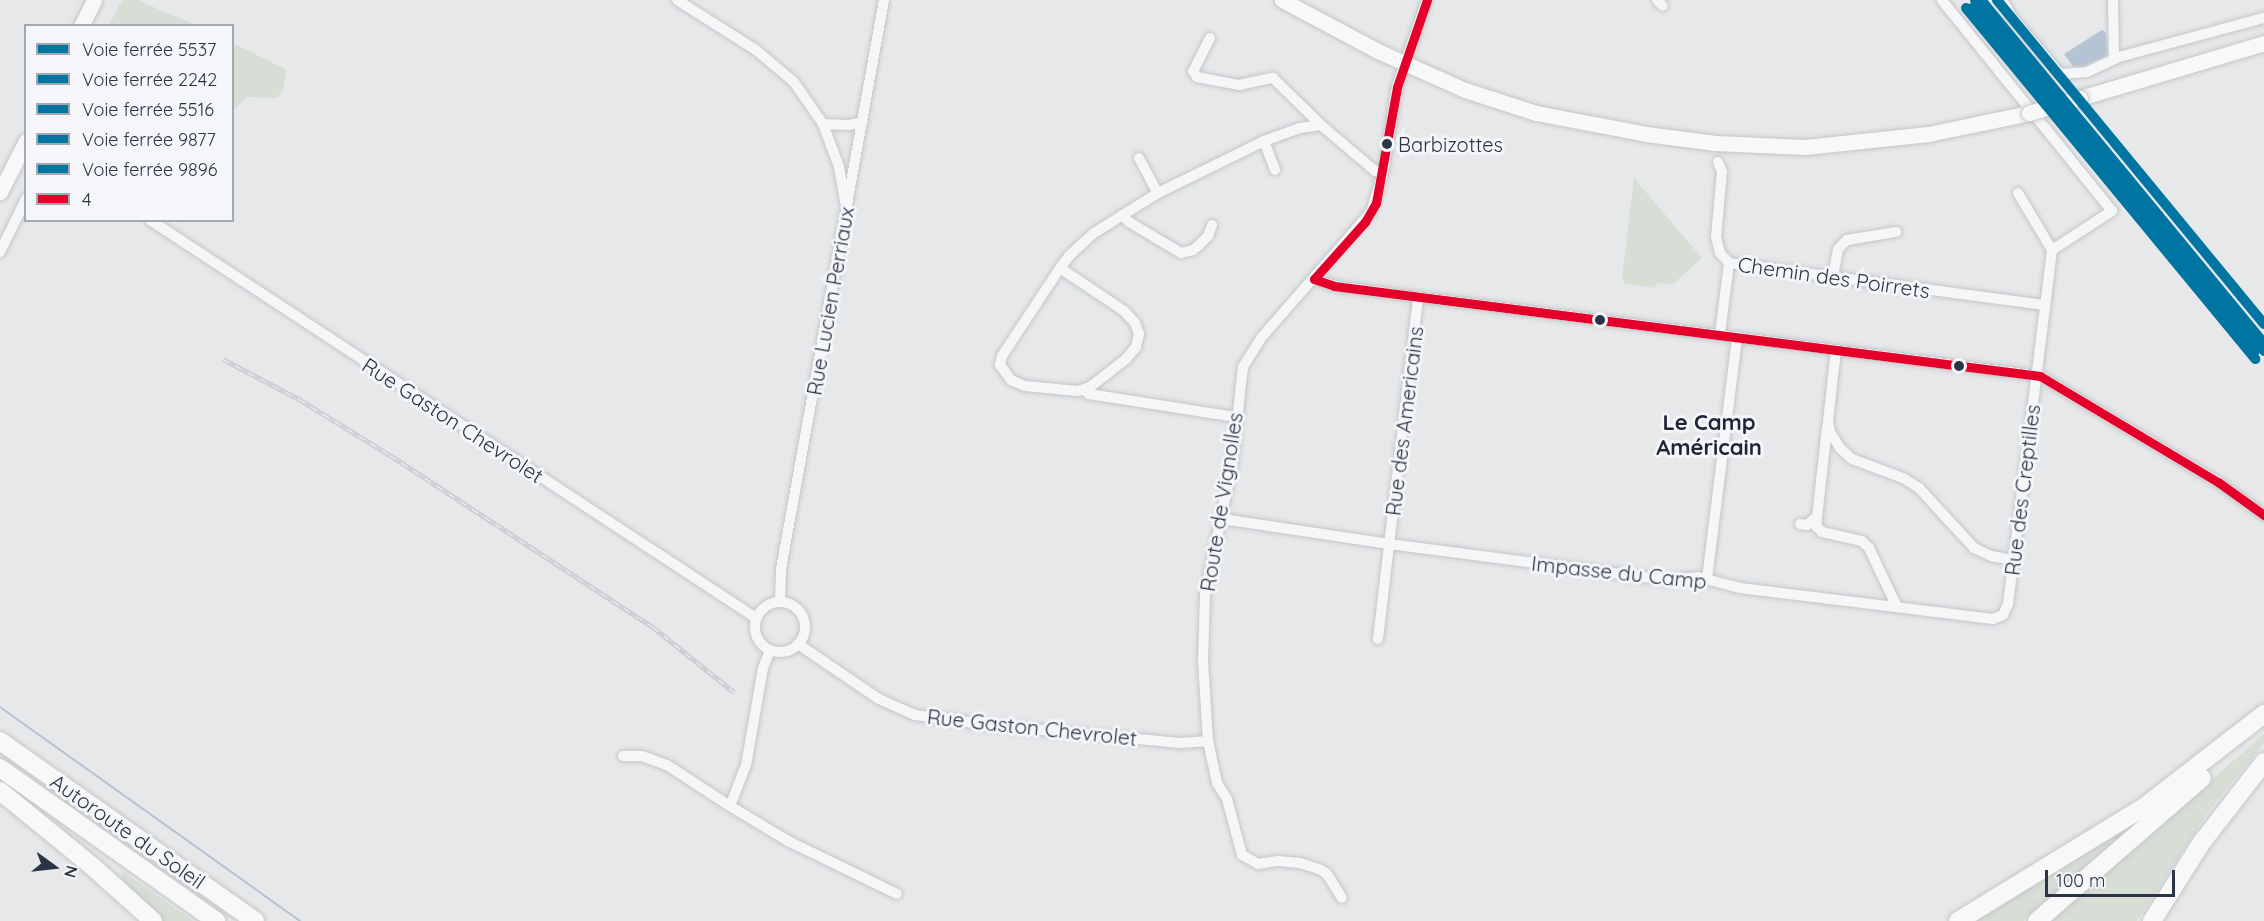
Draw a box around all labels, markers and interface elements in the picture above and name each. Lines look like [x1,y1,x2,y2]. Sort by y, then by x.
legend [24,24,234,222]
text: Voie ferrée 5537 [82,38,216,61]
text: Voie ferrée 2242 [82,68,217,91]
text: Voie ferrée 5516 [82,98,214,121]
text: Voie ferrée 9877 [82,128,216,151]
place label: Barbizottes [1398,132,1503,156]
marker: Barbizottes [1381,138,1393,150]
text: Voie ferrée 9896 [82,158,218,181]
text: 4 [82,188,92,211]
street label: Rue Lucien Perriaux [801,205,859,397]
street label: Chemin des Poirrets [1736,251,1932,303]
unlabelled marker [1594,314,1606,326]
street label: Rue des Americains [1380,325,1428,517]
street label: Rue Gaston Chevrolet [358,352,548,488]
unlabelled marker [1953,360,1965,372]
street label: Rue des Creptilles [1999,403,2045,577]
district label: Le Camp Américain [1656,409,1762,460]
street label: Route de Vignolles [1194,411,1248,593]
street label: Impasse du Camp [1530,550,1708,594]
street label: Rue Gaston Chevrolet [926,703,1138,751]
street label: Autoroute du Soleil [46,768,210,894]
north arrow [24,837,84,897]
scale bar [2048,858,2178,896]
text: N [60,863,83,880]
text: 100 m [2056,869,2105,892]

